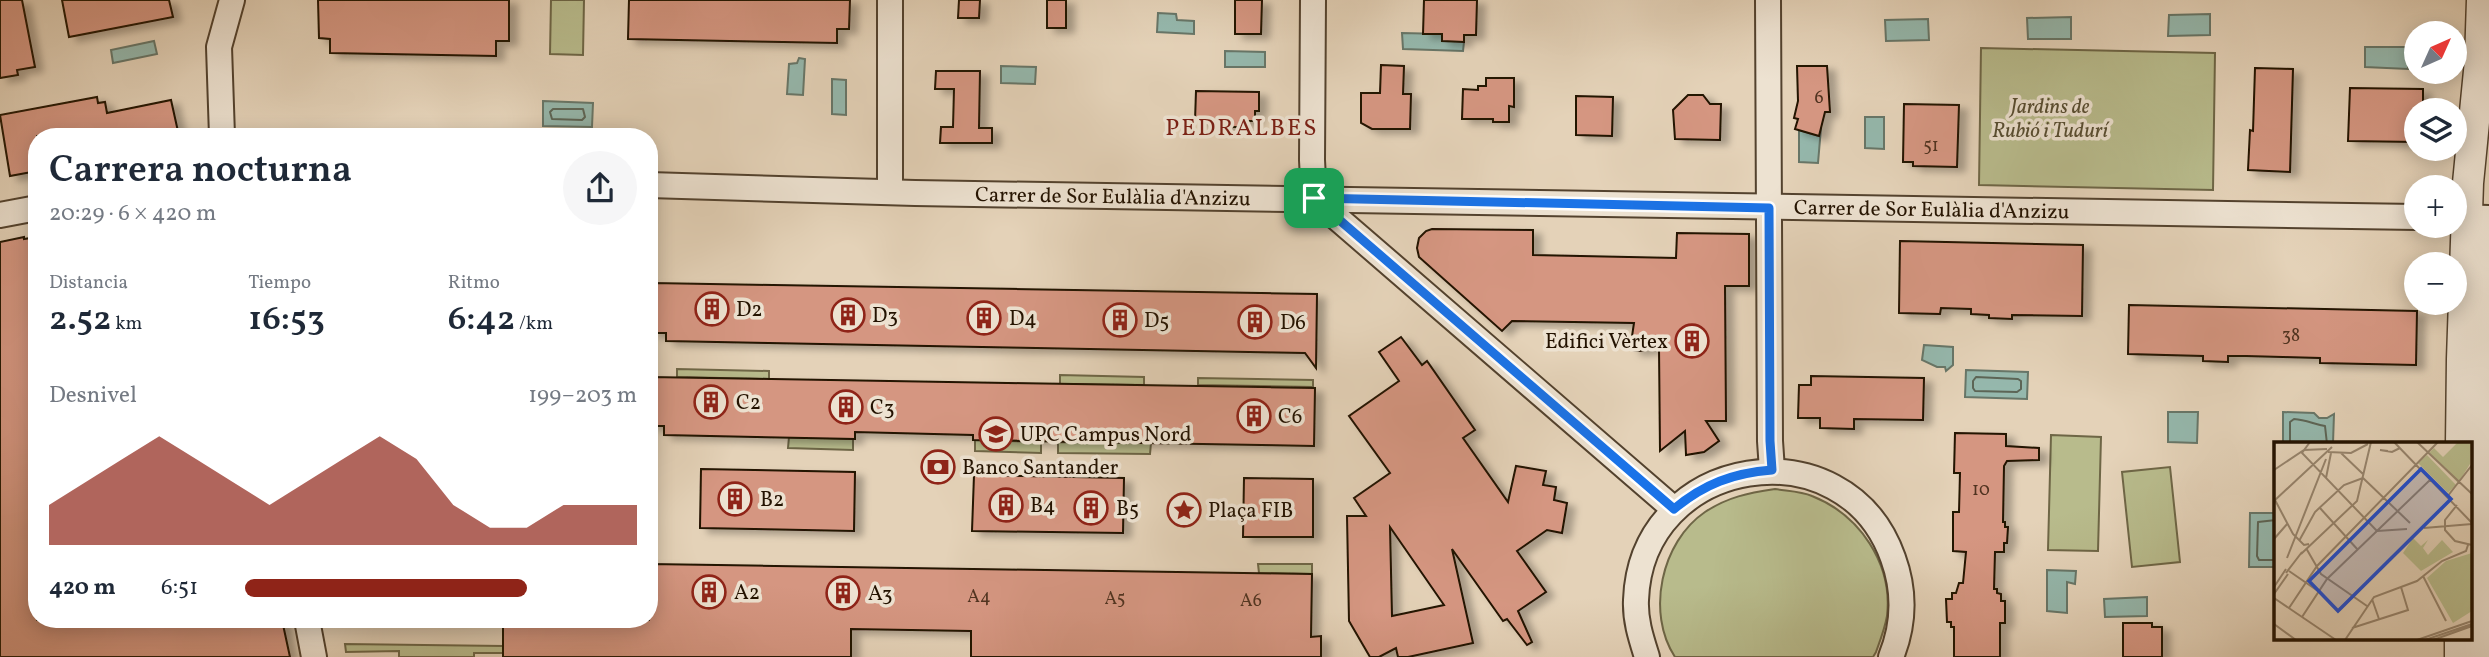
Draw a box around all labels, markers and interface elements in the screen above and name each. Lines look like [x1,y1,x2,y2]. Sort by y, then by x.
north arrow [2404,21,2468,84]
map controls [2404,21,2467,315]
house number: 6 [1814,86,1824,111]
park label: Jardins de Rubió i Tudurí [1992,93,2110,146]
button: layers [2404,98,2467,161]
district label: PEDRALBES [1165,112,1319,146]
house number: 51 [1923,134,1939,159]
text: Carrera nocturna [49,145,352,198]
button: share [563,151,637,225]
pin [1284,168,1344,228]
button: + [2404,175,2467,238]
icon: arrive [1295,179,1333,217]
street label: Carrer de Sor Eulàlia d'Anzizu [975,181,1251,214]
street label: Carrer de Sor Eulàlia d'Anzizu [1794,194,2070,227]
text: 20:29 · 6 × 420 m [49,198,216,230]
button: − [2404,252,2467,315]
text: Distancia [49,270,128,296]
text: Tiempo [248,270,311,296]
text: Ritmo [448,270,500,296]
building icon: D2 [693,290,731,328]
text: 2.52 [49,296,111,344]
text: 16:53 [248,296,325,344]
text: 6:42 [448,296,515,344]
place label: D2 [736,296,763,325]
building icon: D3 [829,296,867,334]
building icon: D4 [965,299,1003,337]
building icon: D5 [1101,301,1139,339]
place label: D3 [872,302,898,331]
building icon: D6 [1236,303,1274,341]
place label: D4 [1009,305,1037,334]
place label: D5 [1144,307,1169,336]
place label: D6 [1280,309,1306,338]
text: km [111,311,142,337]
text: /km [515,311,553,337]
building icon: Edifici Vèrtex [1673,322,1711,360]
house number: 38 [2282,324,2300,349]
place label: Edifici Vèrtex [1545,328,1668,357]
text: Desnivel [49,380,137,412]
text: 199–203 m [528,380,637,412]
building icon: C2 [692,383,730,421]
building icon: C3 [827,388,865,426]
place label: C2 [736,389,761,418]
place label: C3 [870,394,895,423]
building icon: C6 [1235,397,1273,435]
place label: C6 [1278,403,1302,432]
school or university icon: UPC Campus Nord [977,415,1015,453]
place label: UPC Campus Nord [1020,421,1192,450]
inset map [2274,442,2472,640]
bank icon: Banco Santander [919,448,957,486]
place label: Banco Santander [962,454,1119,483]
house number: 10 [1972,478,1990,503]
building icon: B2 [716,480,754,518]
place label: B2 [760,486,784,515]
building icon: B4 [987,486,1025,524]
building icon: B5 [1072,489,1110,527]
place icon: Plaça FIB [1165,491,1203,529]
place label: B4 [1030,492,1056,521]
place label: B5 [1116,495,1139,524]
place label: Plaça FIB [1208,497,1293,526]
text: 420 m [49,572,116,604]
text: 6:51 [161,572,198,604]
building icon: A2 [690,573,728,611]
building icon: A3 [824,574,862,612]
place label: A2 [734,579,760,608]
place label: A3 [868,580,893,609]
house number: A4 [967,585,991,610]
house number: A5 [1105,587,1125,612]
house number: A6 [1240,589,1262,614]

